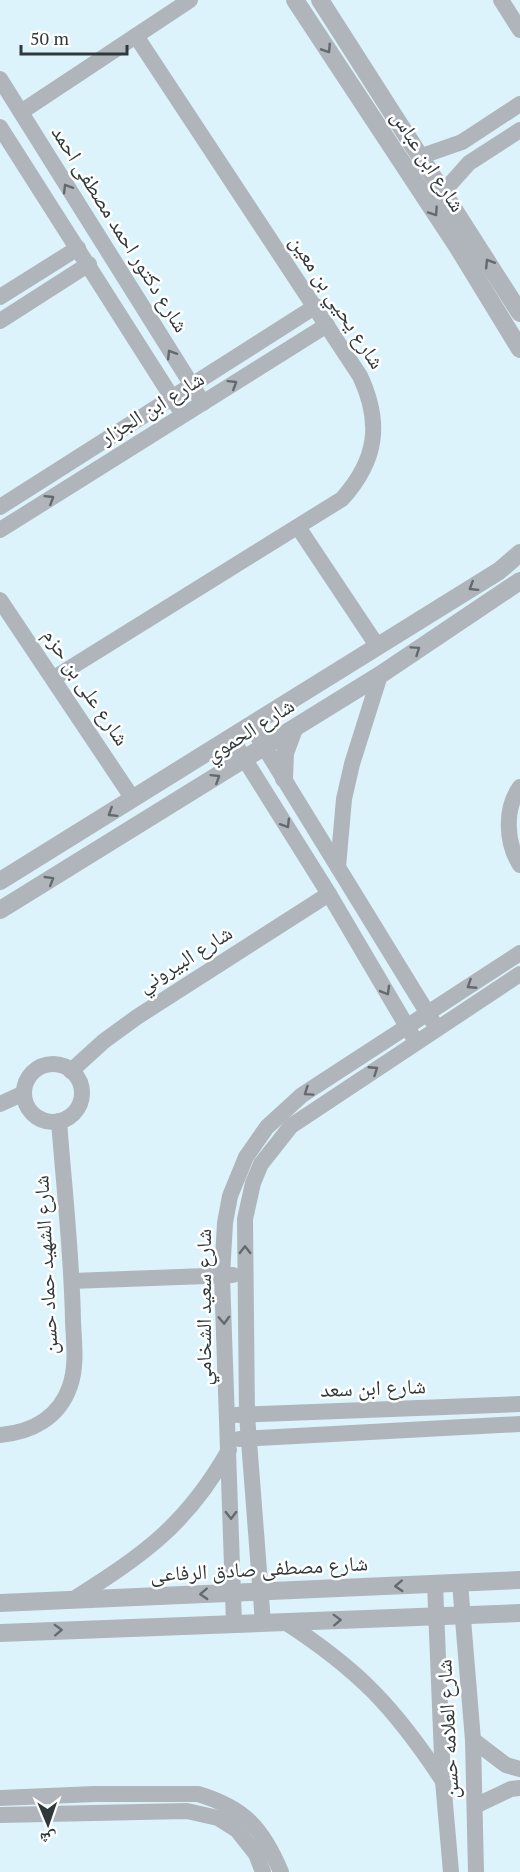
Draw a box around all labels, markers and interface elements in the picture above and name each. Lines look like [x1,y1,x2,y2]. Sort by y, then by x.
scale bar [21,18,128,56]
text: 50 m [30,26,70,50]
one-way arrow [320,42,331,53]
street label: شارع ابن عباس [385,104,472,217]
street label: شارع دكتور احمد مصطفى احمد [46,120,196,337]
one-way arrow [64,184,75,195]
one-way arrow [427,205,438,216]
street label: شارع يحيي بن معين [281,229,392,376]
one-way arrow [485,259,497,269]
one-way arrow [168,349,179,360]
street label: شارع ابن الجزار [93,364,209,451]
one-way arrow [227,380,237,392]
one-way arrow [43,495,54,506]
one-way arrow [469,580,479,592]
street label: شارع على بن حزم [36,622,136,751]
one-way arrow [409,646,420,657]
street label: شارع الحموي [200,691,301,770]
one-way arrow [210,773,220,785]
one-way arrow [107,805,118,816]
one-way arrow [278,818,290,828]
one-way arrow [44,875,54,887]
street label: شارع البيروني [132,918,239,1001]
one-way arrow [467,978,477,990]
one-way arrow [379,985,390,995]
one-way arrow [367,1066,378,1077]
one-way arrow [303,1085,314,1096]
street label: شارع الشهيد حماد حسن [26,1175,64,1356]
street label: شارع سعيد الشخامي [189,1229,220,1385]
one-way arrow [239,1245,251,1254]
one-way arrow [217,1316,230,1325]
street label: شارع ابن سعد [320,1371,426,1403]
one-way arrow [225,1511,237,1520]
street label: شارع مصطفى صادق الرفاعى [149,1548,369,1588]
one-way arrow [394,1579,403,1592]
one-way arrow [199,1588,208,1601]
one-way arrow [333,1613,342,1626]
one-way arrow [54,1624,63,1637]
street label: شارع العلامه حسن [429,1659,465,1800]
north arrow [18,1794,78,1854]
text: ش [40,1828,57,1850]

